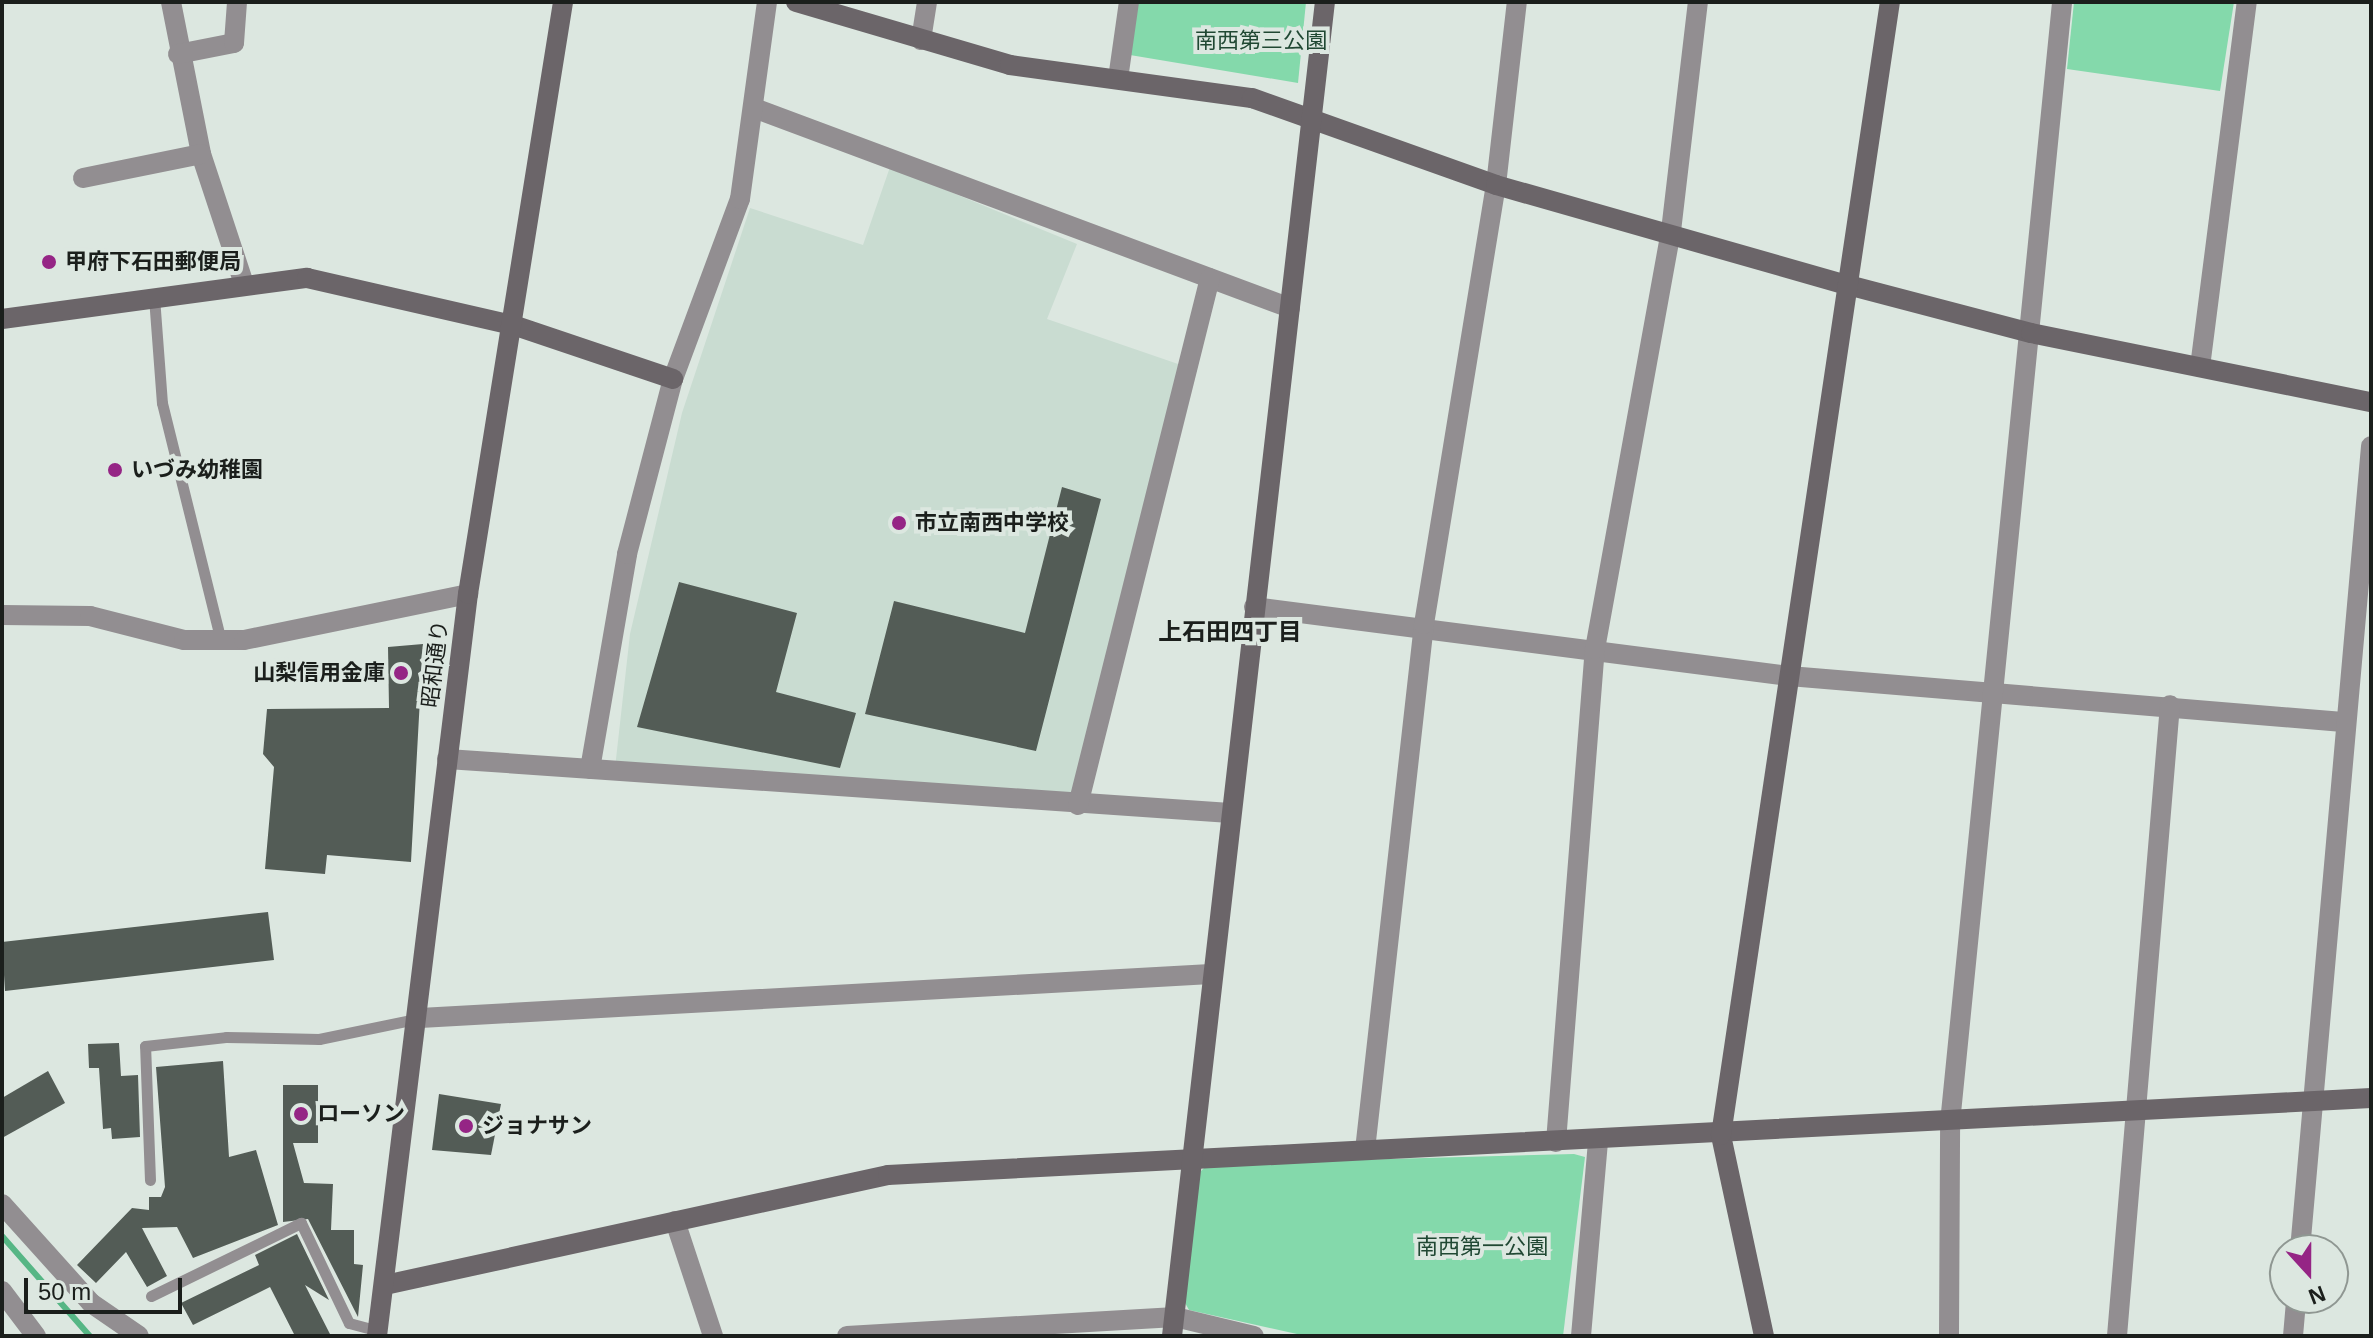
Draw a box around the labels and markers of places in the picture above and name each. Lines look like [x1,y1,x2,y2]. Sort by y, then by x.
place label: 甲府下石田郵便局 [65,249,241,275]
marker: 甲府下石田郵便局 [40,253,58,271]
place label: いづみ幼稚園 [131,457,263,483]
marker: いづみ幼稚園 [106,461,124,479]
place label: 市立南西中学校 [915,510,1069,536]
marker: 市立南西中学校 [890,514,908,532]
place label: 山梨信用金庫 [253,660,385,686]
marker: 山梨信用金庫 [392,664,410,682]
place label: ローソン [317,1101,405,1127]
marker: ローソン [292,1105,310,1123]
place label: ジョナサン [482,1113,592,1139]
marker: ジョナサン [457,1117,475,1135]

